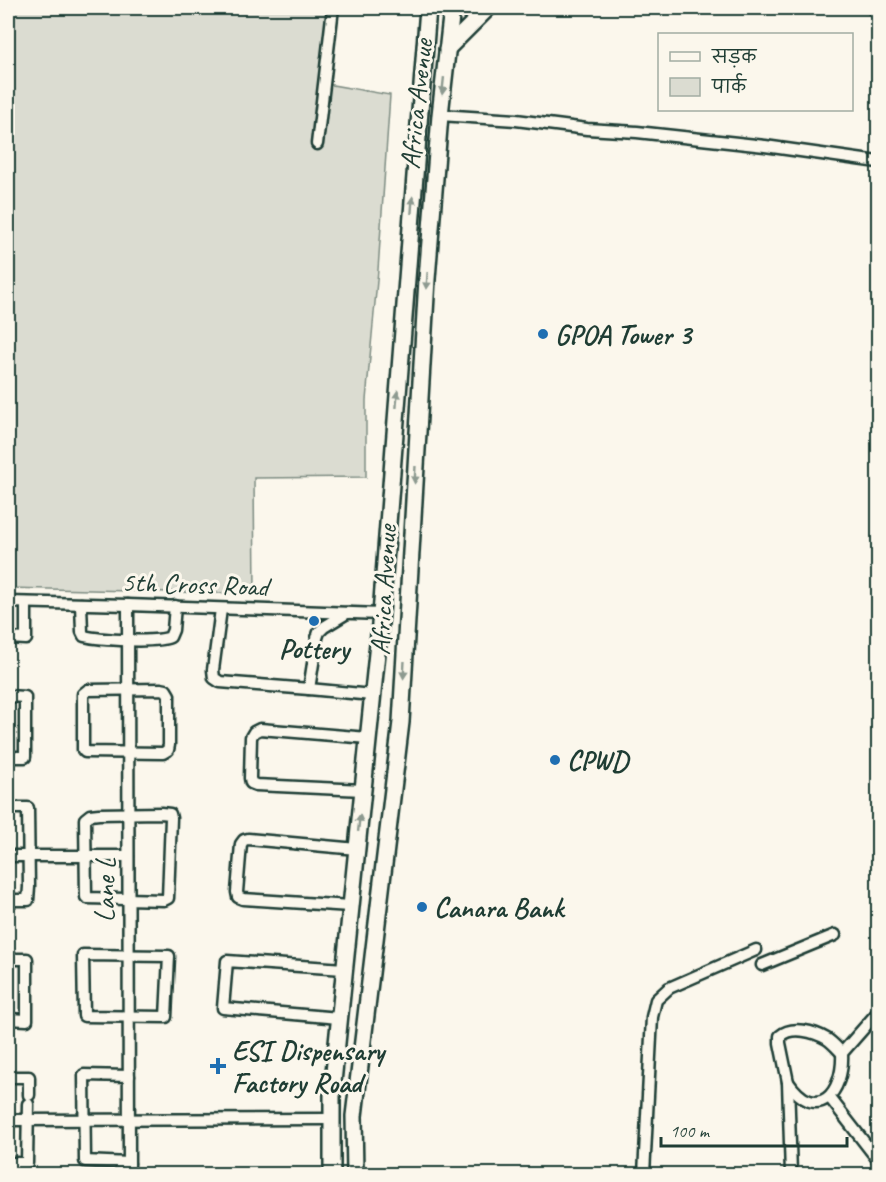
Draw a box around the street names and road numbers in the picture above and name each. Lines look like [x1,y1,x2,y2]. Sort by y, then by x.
street label: Africa Avenue [392,35,440,171]
street label: Africa Avenue [362,522,404,656]
street label: 5th Cross Road [121,564,273,604]
street label: Lane L [87,858,122,922]

